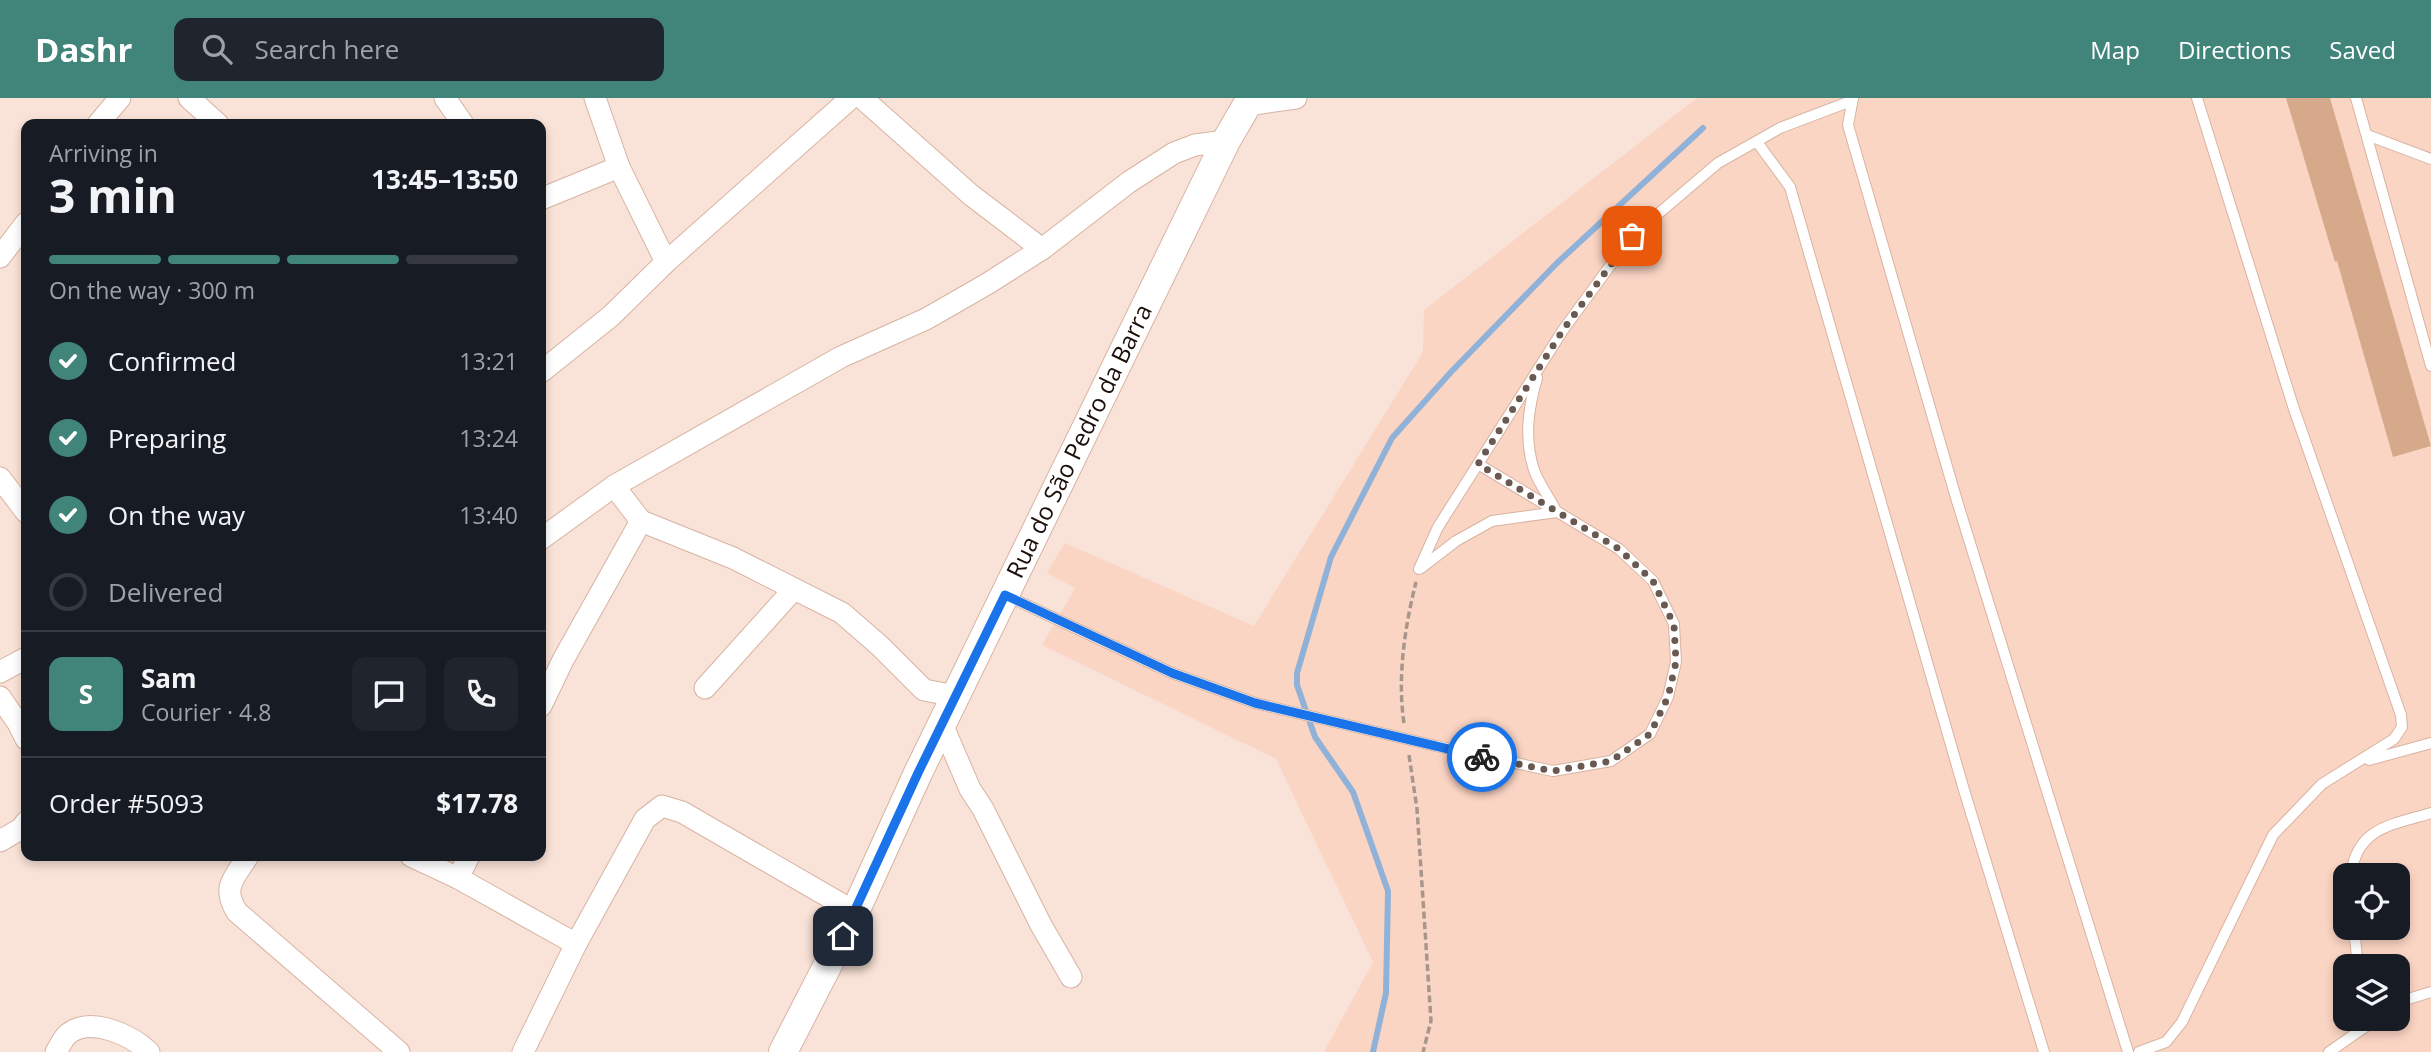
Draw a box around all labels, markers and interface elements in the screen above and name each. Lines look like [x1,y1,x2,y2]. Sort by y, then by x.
search box [174,18,664,81]
text: Dashr [35,27,132,72]
icon: search [198,30,236,68]
text: Search here [254,31,399,67]
text: Map [2090,33,2140,66]
text: Directions [2178,33,2291,66]
text: Saved [2329,33,2396,66]
text: Arriving in [49,137,158,169]
text: 13:45–13:50 [371,161,518,197]
text: 3 min [49,164,177,226]
pin [1602,206,1662,266]
icon: bag [1613,217,1651,255]
text: On the way · 300 m [49,274,255,306]
street label: Rua do São Pedro da Barra [998,298,1159,583]
icon: check [49,342,87,380]
text: Confirmed [108,343,236,379]
text: 13:21 [459,345,518,377]
icon: check [49,419,87,457]
text: Preparing [108,420,226,456]
text: 13:24 [459,422,518,454]
icon: check [49,496,87,534]
text: On the way [108,497,245,533]
text: 13:40 [459,499,518,531]
text: Delivered [108,574,223,610]
button: chat [352,657,426,731]
button: phone [444,657,518,731]
text: Sam [141,660,197,696]
text: S [79,676,93,712]
text: Courier · 4.8 [141,696,271,728]
courier [1447,722,1517,792]
icon: bike [1463,738,1501,776]
text: Order #5093 [49,785,204,821]
text: $17.78 [436,785,518,821]
map controls [2333,863,2410,1031]
button: locate [2333,863,2410,940]
pin [813,906,873,966]
icon: home [824,917,862,955]
button: layers [2333,954,2410,1031]

